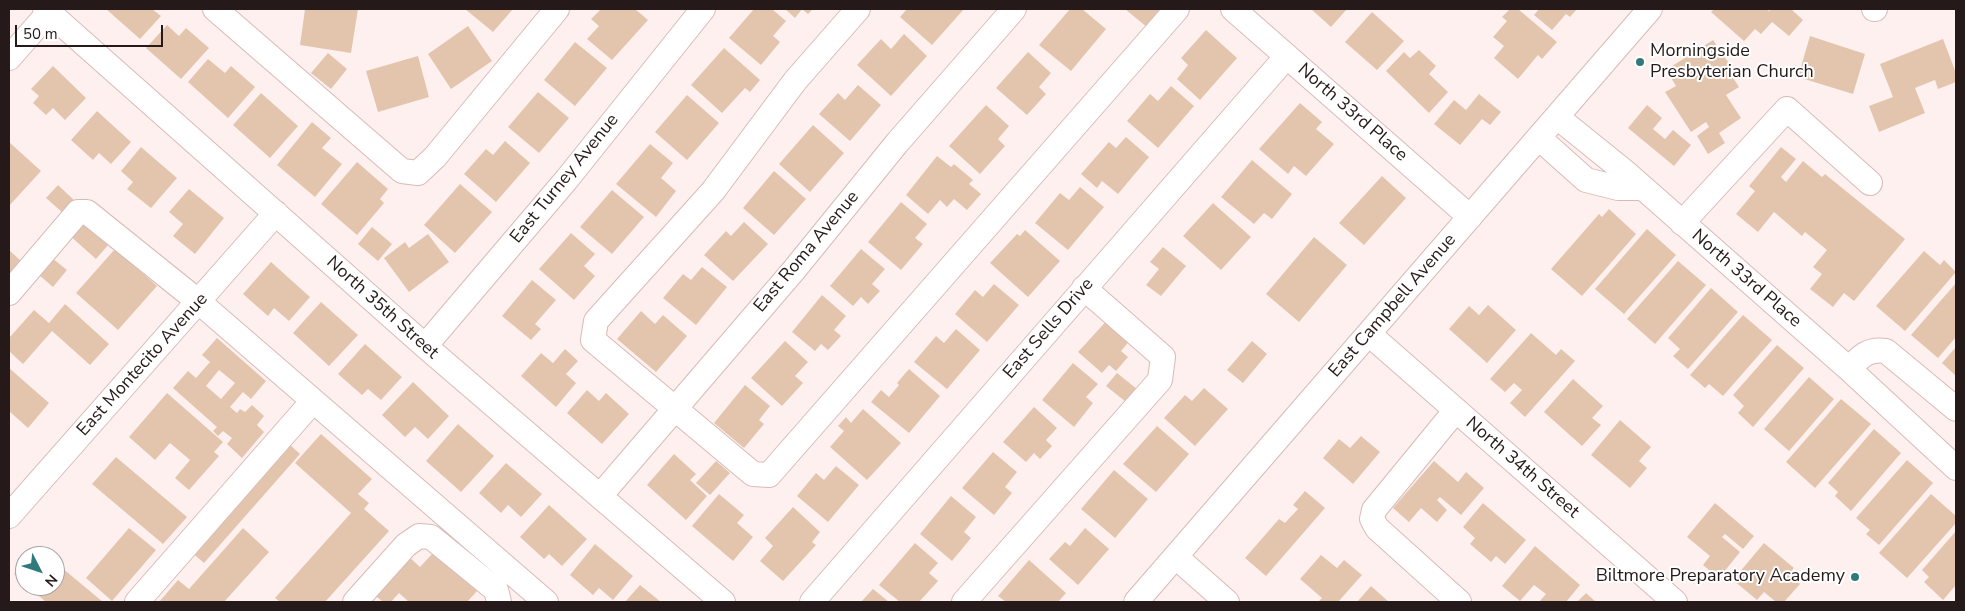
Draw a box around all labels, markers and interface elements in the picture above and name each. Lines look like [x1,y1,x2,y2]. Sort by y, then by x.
scale bar [18,15,165,47]
text: 50 m [23,24,58,44]
place label: Morningside Presbyterian Church [1650,41,1814,84]
marker: Morningside Presbyterian Church [1634,56,1646,68]
street label: North 33rd Place [1293,59,1411,167]
street label: East Turney Avenue [506,110,624,248]
street label: East Roma Avenue [750,187,864,317]
street label: North 33rd Place [1687,225,1805,333]
street label: East Campbell Avenue [1325,230,1461,382]
street label: North 35th Street [322,252,442,364]
street label: East Sells Drive [999,274,1099,384]
street label: East Montecito Avenue [73,289,213,441]
street label: North 34th Street [1461,413,1583,523]
north arrow [15,546,65,596]
place label: Biltmore Preparatory Academy [1596,566,1845,588]
text: N [40,570,62,591]
marker: Biltmore Preparatory Academy [1849,571,1861,583]

